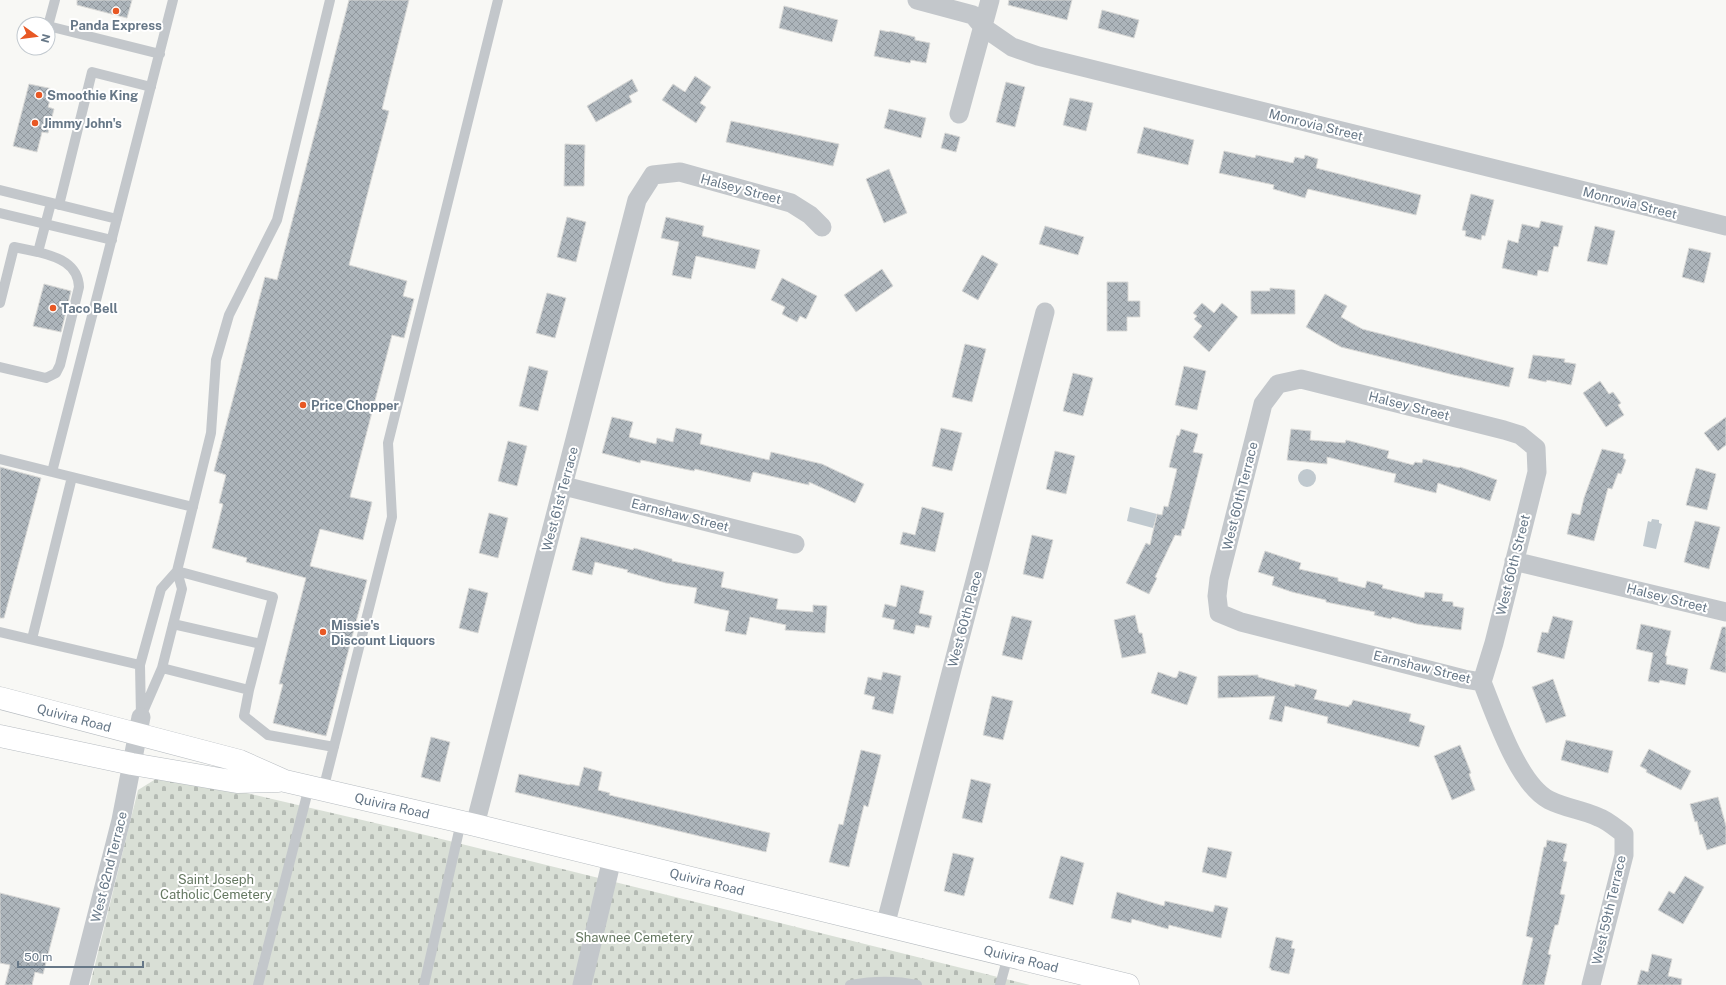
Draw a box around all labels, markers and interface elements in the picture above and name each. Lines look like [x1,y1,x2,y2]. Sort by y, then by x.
marker: Panda Express [111,6,121,16]
north arrow [16,16,56,56]
place label: Panda Express [70,18,162,33]
text: N [39,33,53,44]
place label: Smoothie King [47,88,138,103]
marker: Smoothie King [34,90,44,100]
street label: Monrovia Street [1267,106,1365,144]
place label: Jimmy John's [43,116,122,131]
marker: Jimmy John's [30,118,40,128]
street label: Halsey Street [699,171,783,207]
street label: Monrovia Street [1581,184,1679,222]
place label: Taco Bell [61,301,118,316]
marker: Taco Bell [48,303,58,313]
street label: Halsey Street [1367,389,1451,423]
place label: Price Chopper [311,398,400,413]
marker: Price Chopper [298,400,308,410]
street label: West 60th Terrace [1219,440,1261,552]
street label: West 61st Terrace [539,445,581,553]
street label: Earnshaw Street [630,496,730,534]
street label: West 60th Street [1493,513,1533,617]
street label: West 60th Place [945,569,985,669]
street label: Halsey Street [1625,581,1709,615]
place label: Missie's Discount Liquors [331,618,435,648]
marker: Missie's Discount Liquors [318,627,328,637]
street label: Earnshaw Street [1372,648,1472,686]
street label: Quivira Road [35,701,113,735]
street label: Quivira Road [353,790,431,822]
street label: West 62nd Terrace [88,810,130,924]
street label: West 59th Terrace [1589,854,1629,966]
street label: Quivira Road [668,865,746,899]
park label: Saint Joseph Catholic Cemetery [160,872,272,902]
park label: Shawnee Cemetery [575,930,693,945]
street label: Quivira Road [982,942,1060,976]
scale bar [18,943,143,969]
text: 50 m [24,950,52,964]

